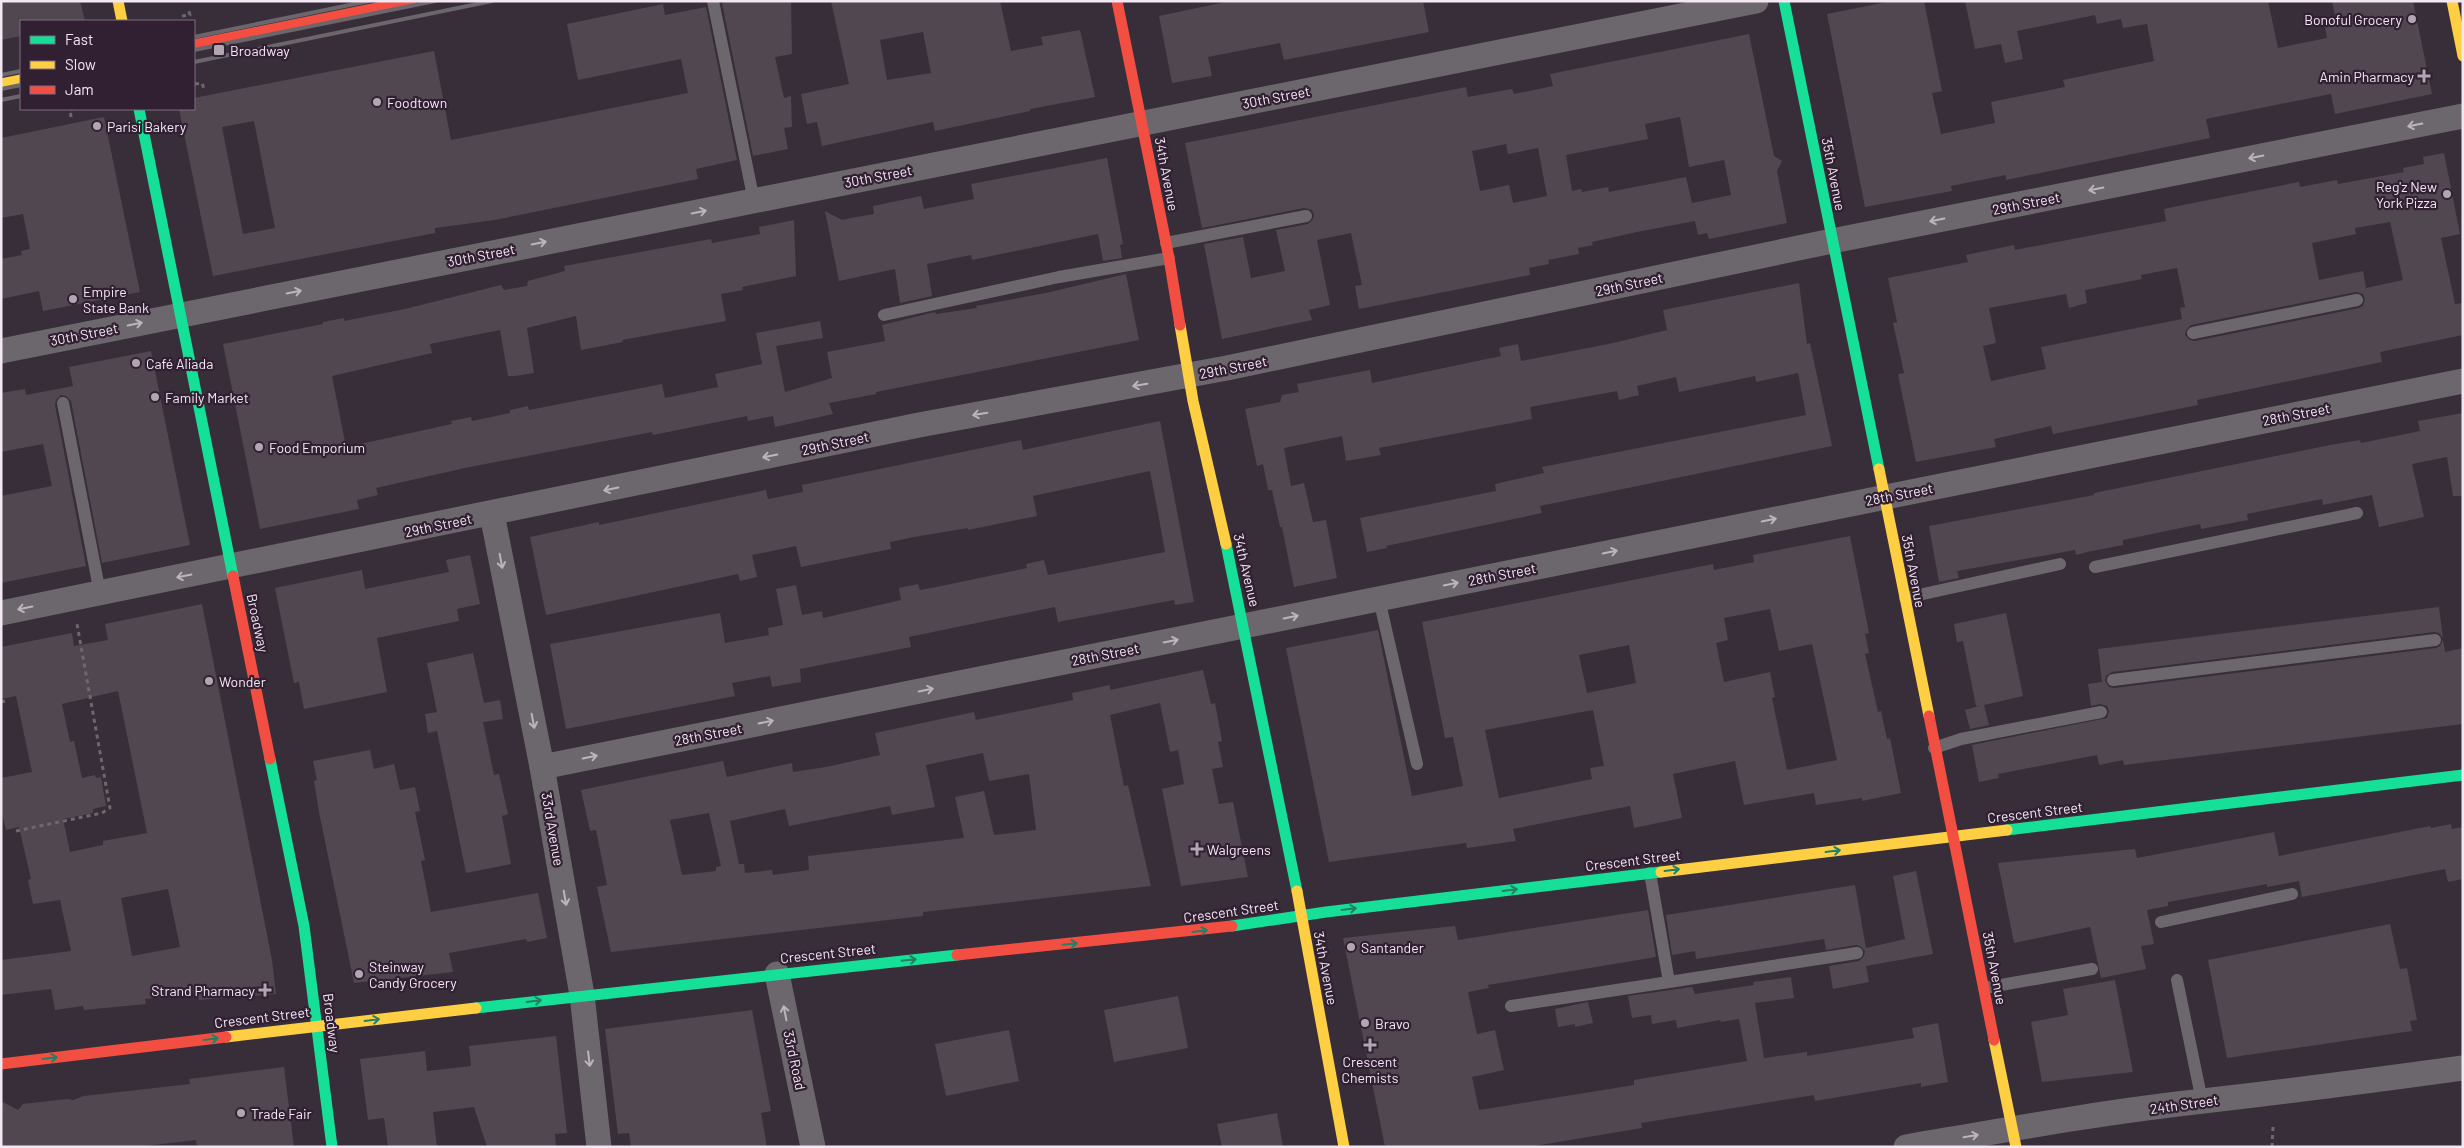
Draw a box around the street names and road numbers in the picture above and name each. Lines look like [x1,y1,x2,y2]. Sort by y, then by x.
street label: 30th Street [1241,82,1311,112]
street label: 34th Avenue [1152,136,1182,212]
street label: 35th Avenue [1819,136,1849,212]
street label: 30th Street [843,161,913,191]
street label: 29th Street [1991,188,2061,218]
street label: 30th Street [446,240,516,270]
street label: 29th Street [1594,269,1664,299]
street label: 30th Street [49,319,119,349]
street label: 29th Street [1198,352,1268,382]
street label: 28th Street [2261,399,2331,429]
street label: 29th Street [800,428,870,458]
street label: 28th Street [1864,479,1934,509]
street label: 29th Street [403,510,473,540]
street label: 34th Avenue [1230,532,1264,608]
street label: 35th Avenue [1899,533,1929,609]
street label: 28th Street [1467,559,1537,589]
street label: Broadway [243,592,273,654]
street label: 28th Street [1070,639,1140,669]
street label: 28th Street [673,719,743,749]
street label: 33rd Avenue [538,791,568,867]
street label: Crescent Street [1986,798,2084,826]
street label: Crescent Street [1584,846,1682,874]
street label: Crescent Street [1182,896,1280,926]
street label: 34th Avenue [1311,930,1341,1006]
street label: 35th Avenue [1980,930,2010,1006]
street label: Crescent Street [779,940,877,966]
street label: Broadway [320,992,344,1054]
street label: Crescent Street [213,1003,311,1031]
street label: 33rd Road [780,1028,810,1092]
street label: 24th Street [2149,1091,2219,1117]

